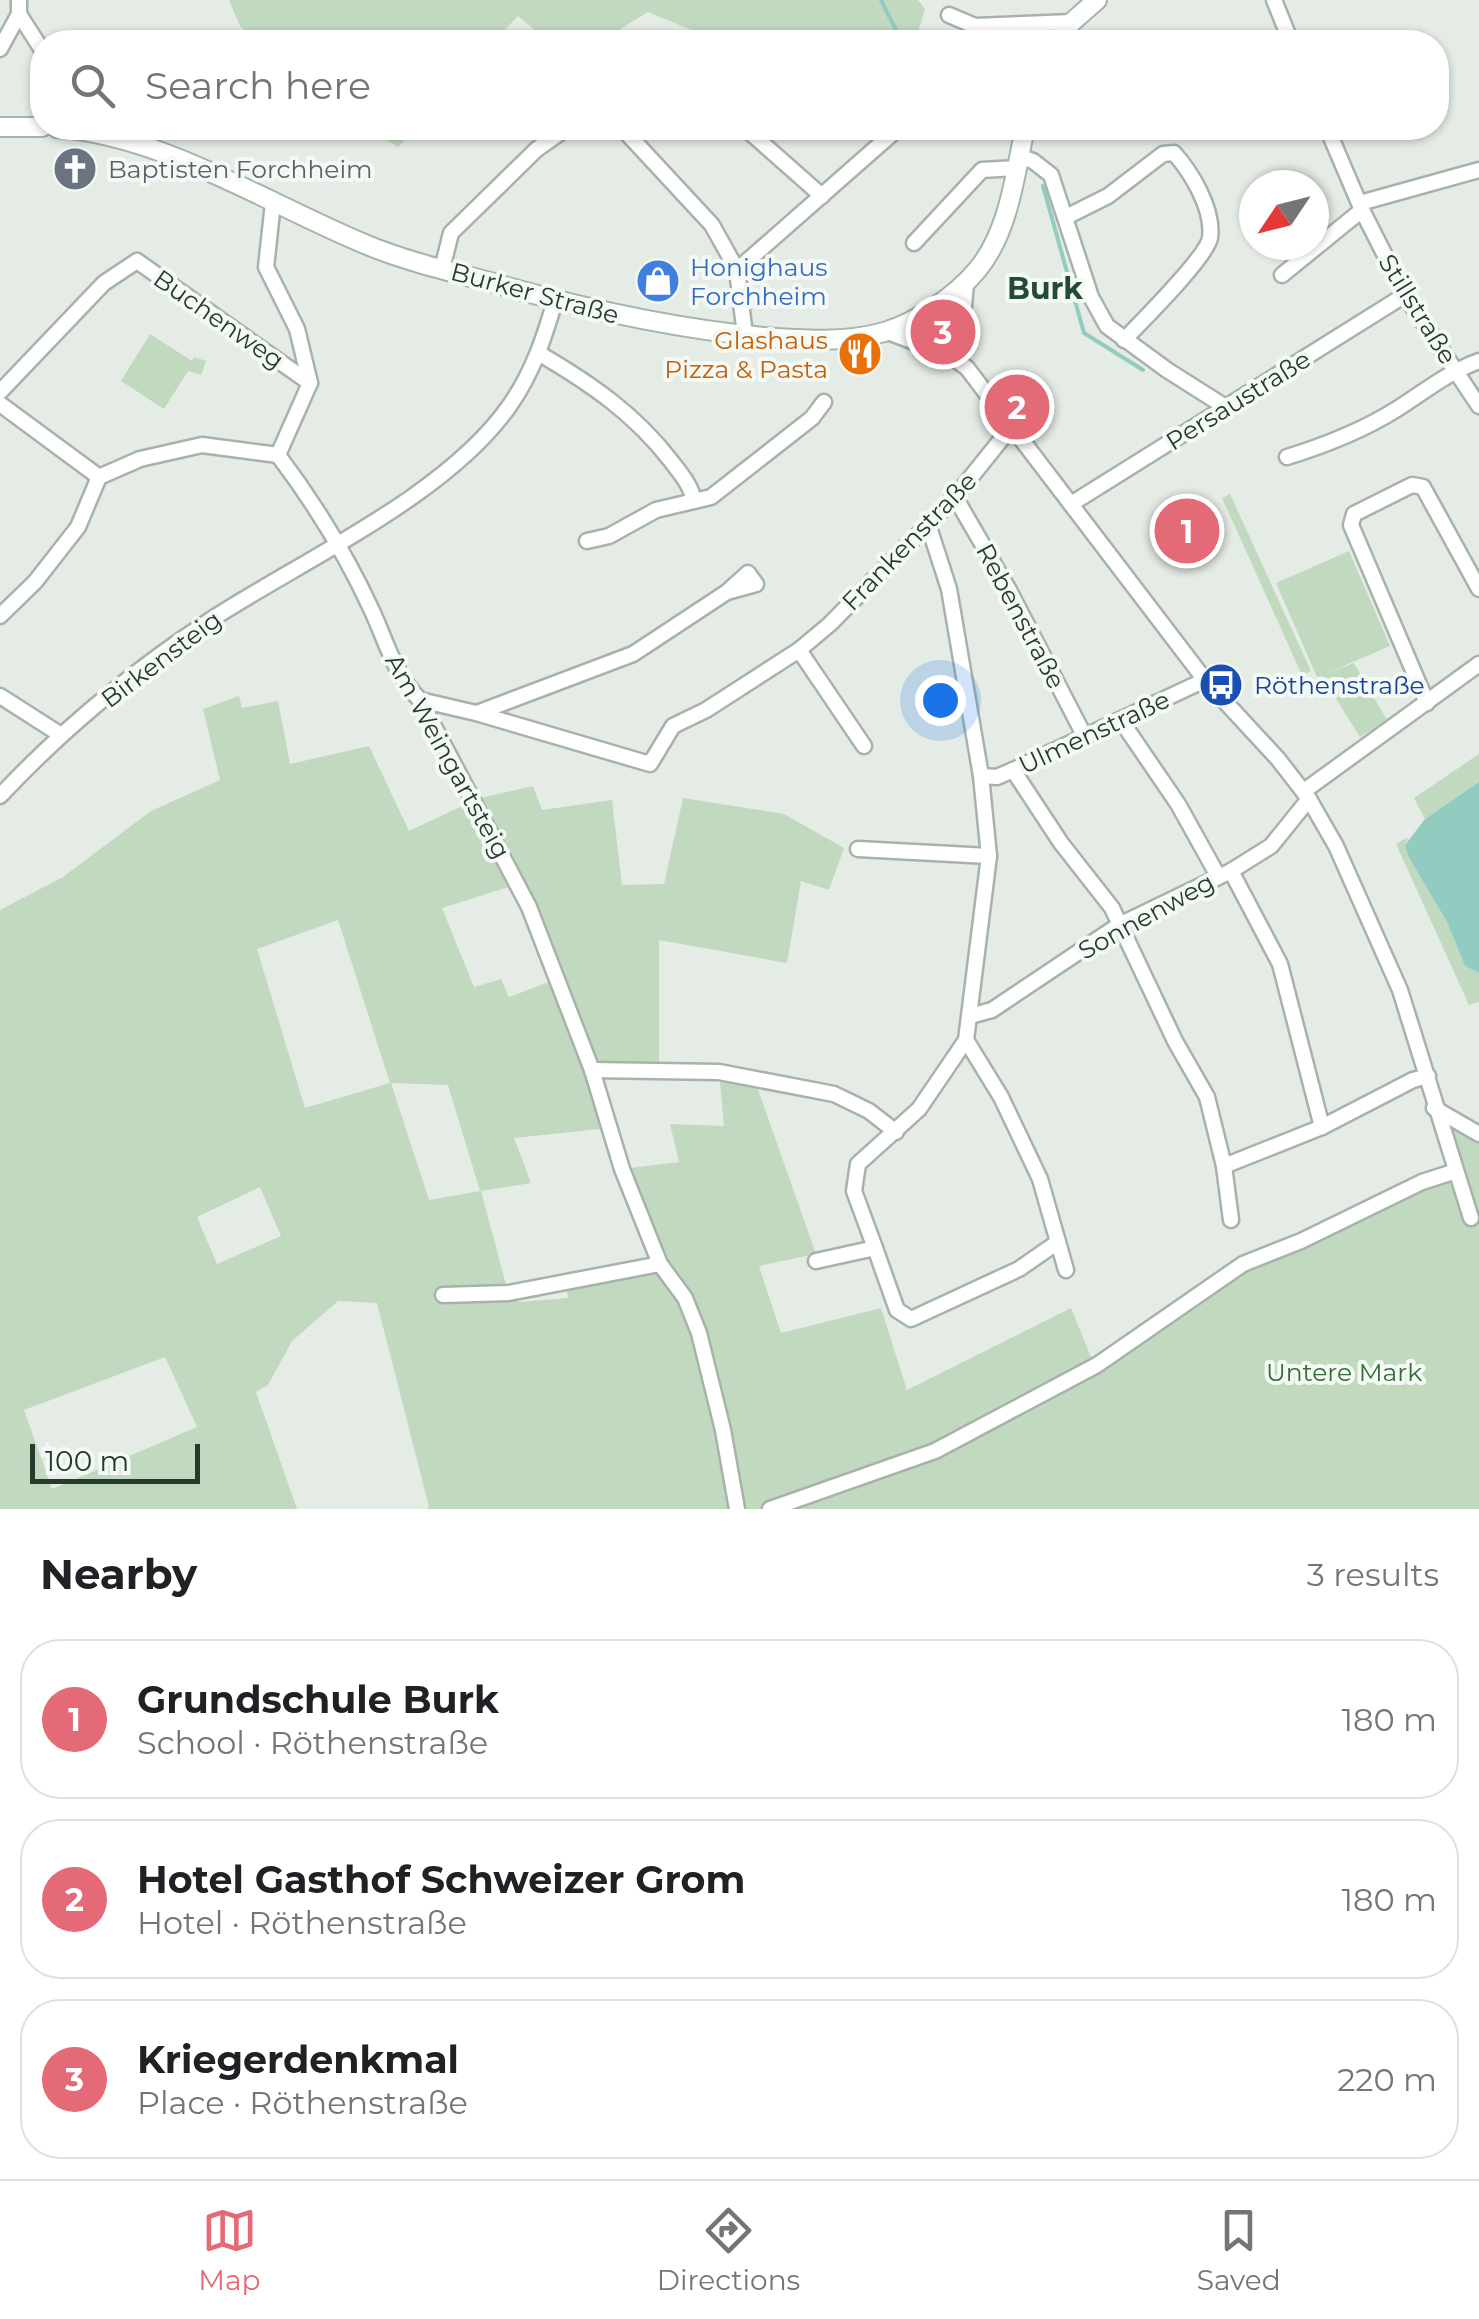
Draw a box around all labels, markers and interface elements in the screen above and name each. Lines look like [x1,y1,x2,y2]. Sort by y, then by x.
search box [30,30,1449,140]
icon: search [65,58,120,113]
text: Search here [145,62,371,109]
church icon: Baptisten Forchheim [52,146,98,192]
place label: Baptisten Forchheim [108,154,373,184]
north arrow [1239,170,1329,260]
street label: Stillstraße [1373,249,1463,369]
place label: Honighaus Forchheim [690,252,827,311]
street label: Burker Straße [448,256,622,330]
shop icon: Honighaus Forchheim [635,258,681,304]
street label: Buchenweg [148,263,290,375]
district label: Burk [1007,270,1083,307]
pin: 3 [910,294,976,370]
place label: Glashaus Pizza & Pasta [664,325,828,384]
restaurant icon: Glashaus Pizza & Pasta [837,331,883,377]
street label: Persaustraße [1160,344,1316,456]
pin: 2 [984,370,1050,444]
street label: Frankenstraße [835,466,983,616]
pin: 1 [1154,494,1220,568]
street label: Rebenstraße [970,538,1072,694]
street label: Birkensteig [95,604,227,714]
street label: Am Weingartsteig [379,648,517,864]
bus stop icon: Röthenstraße [1198,662,1244,708]
place label: Röthenstraße [1254,670,1425,700]
your location [915,675,966,726]
street label: Ulmenstraße [1014,684,1174,780]
street label: Sonnenweg [1073,866,1219,966]
park label: Untere Mark [1266,1357,1422,1387]
scale bar [30,1439,200,1484]
text: 100 m [45,1444,129,1478]
text: Nearby [40,1548,197,1600]
text: 3 results [1307,1555,1439,1594]
text: Grundschule Burk [137,1676,499,1723]
text: 1 [68,1700,81,1739]
text: 180 m [1342,1700,1437,1739]
text: School · Röthenstraße [137,1723,488,1762]
text: Hotel Gasthof Schweizer Grom [137,1856,745,1903]
text: 2 [65,1880,84,1919]
text: 180 m [1342,1880,1437,1919]
text: Hotel · Röthenstraße [137,1903,467,1942]
text: Kriegerdenkmal [137,2036,459,2083]
text: 3 [65,2060,84,2099]
text: 220 m [1337,2060,1437,2099]
text: Place · Röthenstraße [137,2083,468,2122]
tab: Map [198,2203,260,2297]
tab: Directions [657,2203,800,2297]
tab: Saved [1197,2203,1281,2297]

